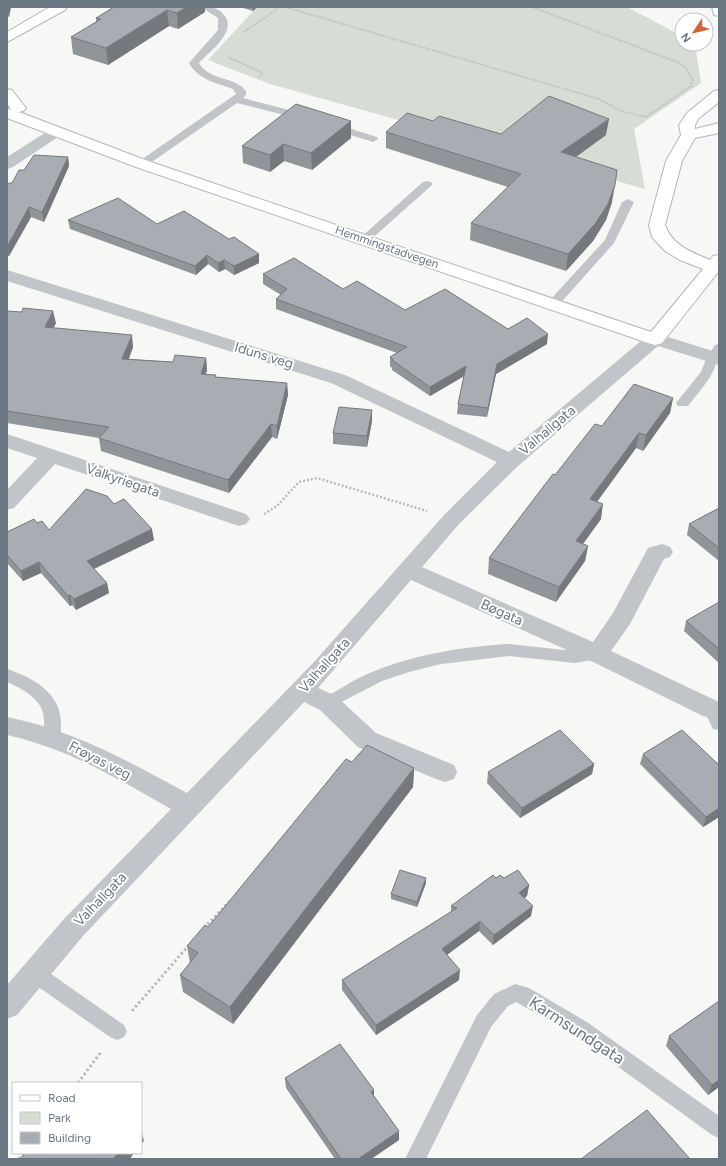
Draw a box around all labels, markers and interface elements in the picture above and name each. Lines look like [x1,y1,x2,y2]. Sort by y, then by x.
north arrow [674,12,714,52]
text: N [678,30,694,45]
street label: Hemmingstadvegen [333,223,441,271]
street label: Iduns veg [232,338,295,372]
street label: Valhallgata [516,402,579,459]
street label: Valkyriegata [84,460,162,501]
street label: Bøgata [478,596,526,629]
street label: Valhallgata [295,634,354,696]
street label: Frøyas veg [66,738,134,783]
street label: Valhallgata [71,869,130,930]
street label: Karmsundgata [526,992,628,1068]
legend [12,1082,142,1154]
text: Road [48,1091,76,1105]
text: Park [48,1111,71,1125]
text: Building [48,1131,91,1145]

